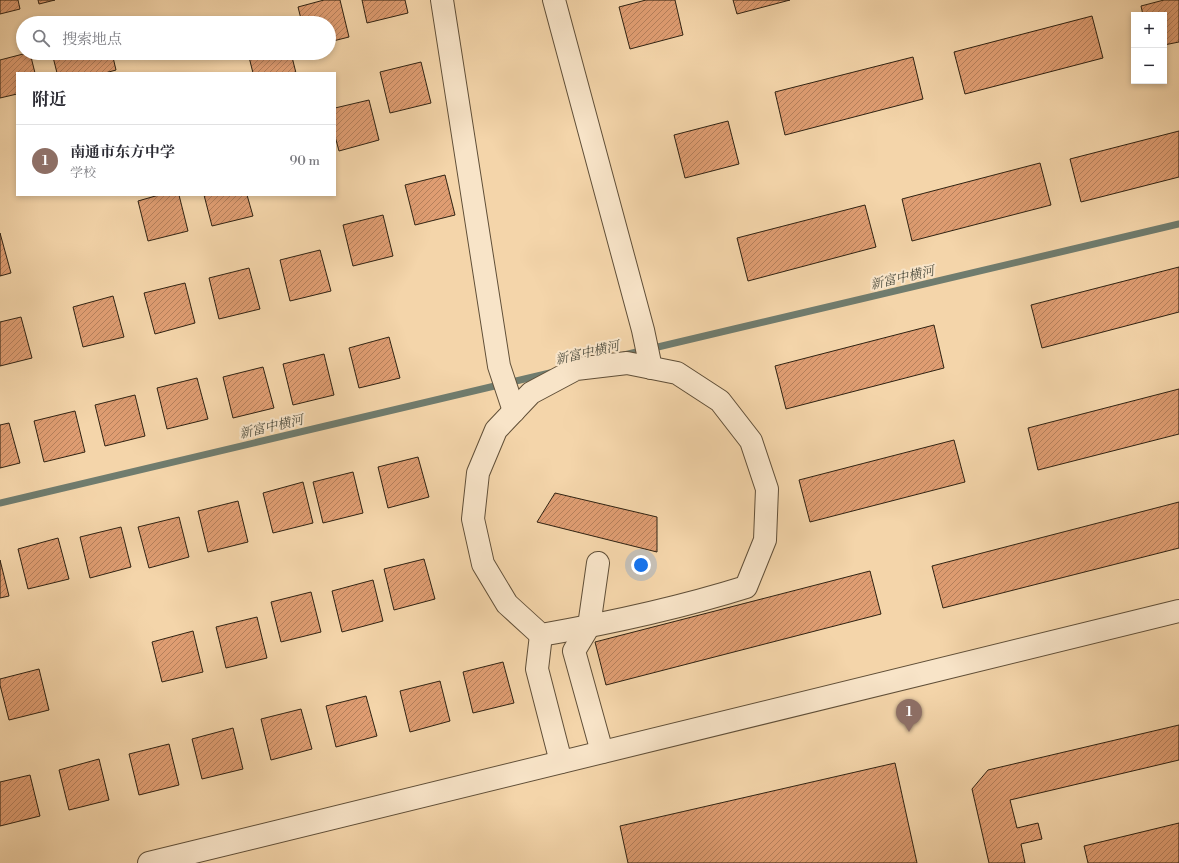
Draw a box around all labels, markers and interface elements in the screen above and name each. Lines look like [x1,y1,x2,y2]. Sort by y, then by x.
map controls [1131,12,1167,84]
button: + [1131,12,1167,48]
search box [16,16,336,60]
icon: search [30,27,52,49]
text: 搜索地点 [62,30,122,49]
button: − [1131,48,1167,84]
text: 附近 [32,89,66,111]
text: 南通市东方中学 [70,143,175,162]
text: 1 [42,153,48,169]
text: 90 m [289,153,320,169]
text: 学校 [70,165,96,181]
water label: 新富中横河 [869,262,938,293]
water label: 新富中横河 [554,337,623,368]
water label: 新富中横河 [238,411,307,442]
your location [631,555,651,575]
pin: 1 [896,699,922,732]

